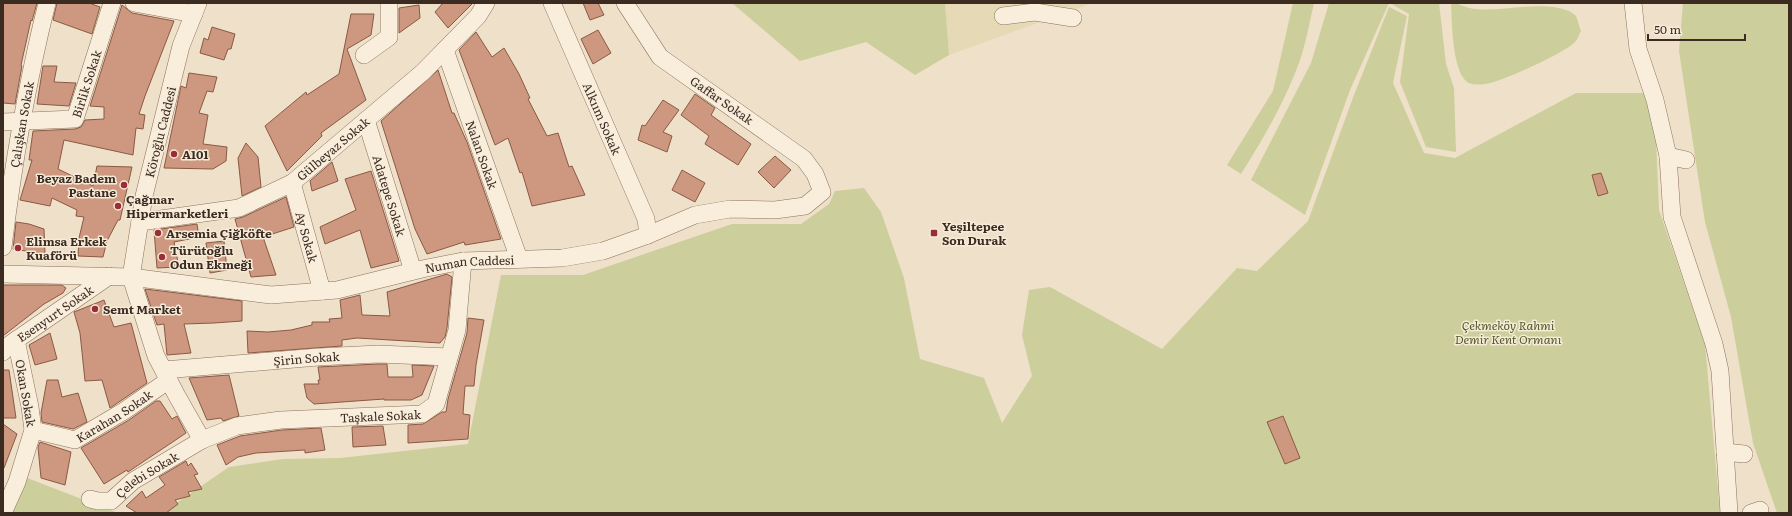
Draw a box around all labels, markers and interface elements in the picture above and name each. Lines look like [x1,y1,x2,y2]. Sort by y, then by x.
scale bar [1648,16,1745,42]
text: 50 m [1654,20,1681,38]
street label: Birlik Sokak [67,47,106,120]
street label: Gaffar Sokak [687,72,758,129]
street label: Çalışkan Sokak [5,79,38,169]
street label: Alkıım Sokak [579,80,626,158]
street label: Köroğlu Caddesi [140,85,180,179]
street label: Gülbeyaz Sokak [292,112,374,185]
street label: Nalan Sokak [462,118,503,192]
place label: A101 [182,145,208,163]
marker: A101 [169,149,179,159]
street label: Adatepe Sokak [368,152,411,239]
place label: Beyaz Badem Pastane [37,169,116,201]
marker: Beyaz Badem Pastane [119,180,129,190]
place label: Çağmar Hipermarketleri [126,190,229,222]
marker: Çağmar Hipermarketleri [113,201,123,211]
street label: Ay Sokak [291,209,323,265]
place label: Yeşiltepee Son Durak [942,217,1007,249]
place label: Arsemia Çiğköfte [166,224,272,242]
marker: Arsemia Çiğköfte [153,228,163,238]
marker: Yeşiltepee Son Durak [929,228,939,238]
place label: Elimsa Erkek Kuaförü [26,232,108,264]
place label: Türütoğlu Odun Ekmeği [170,241,253,273]
marker: Elimsa Erkek Kuaförü [13,243,23,253]
street label: Numan Caddesi [423,250,515,277]
marker: Türütoğlu Odun Ekmeği [157,252,167,262]
street label: Esenyurt Sokak [13,280,97,346]
place label: Semt Market [103,300,182,318]
marker: Semt Market [90,304,100,314]
park label: Çekmeköy Rahmi Demir Kent Ormanı [1455,316,1562,348]
street label: Şirin Sokak [273,347,341,370]
street label: Okan Sokak [11,358,41,429]
street label: Karahan Sokak [72,385,156,447]
street label: Taşkale Sokak [340,405,422,426]
street label: Çelebi Sokak [111,447,183,502]

